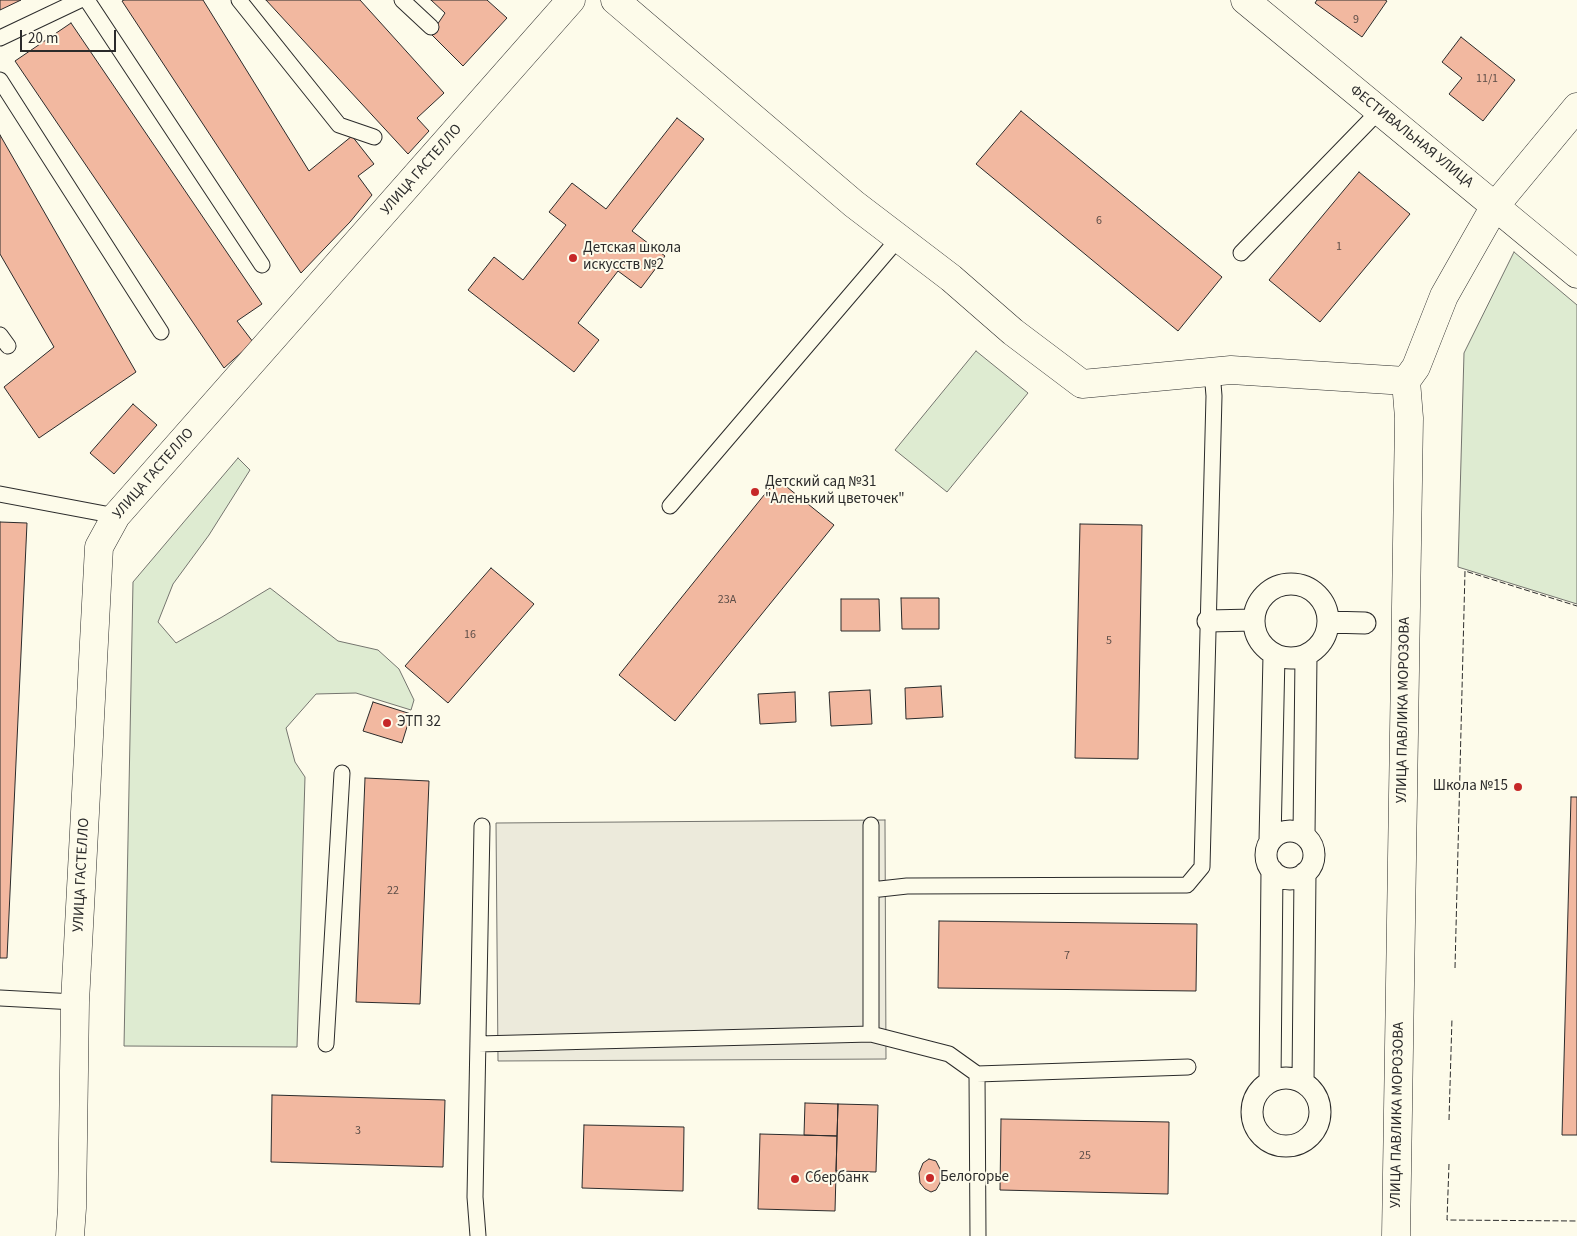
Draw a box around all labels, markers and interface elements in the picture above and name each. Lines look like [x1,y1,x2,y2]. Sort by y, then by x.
house number: 9 [1353,13,1359,27]
scale bar [22,20,119,52]
text: 20 m [28,28,58,49]
house number: 11/1 [1476,72,1498,86]
street label: ФЕСТИВАЛЬНАЯ УЛИЦА [1346,82,1476,192]
street label: УЛИЦА ГАСТЕЛЛО [378,121,466,219]
house number: 6 [1096,214,1102,228]
place label: Детская школа искусств №2 [583,240,681,275]
house number: 1 [1336,240,1342,254]
marker: Детская школа искусств №2 [567,252,579,264]
street label: УЛИЦА ГАСТЕЛЛО [110,425,198,523]
place label: Детский сад №31 "Аленький цветочек" [765,474,905,509]
marker: Детский сад №31 "Аленький цветочек" [749,486,761,498]
house number: 23А [718,593,736,607]
street label: УЛИЦА ПАВЛИКА МОРОЗОВА [1393,617,1415,803]
house number: 16 [464,628,476,642]
house number: 5 [1106,634,1112,648]
place label: ЭТП 32 [397,714,441,732]
marker: ЭТП 32 [381,717,393,729]
place label: Школа №15 [1433,778,1508,796]
marker: Школа №15 [1512,781,1524,793]
street label: УЛИЦА ГАСТЕЛЛО [70,817,94,933]
house number: 22 [387,884,399,898]
house number: 7 [1064,949,1070,963]
street label: УЛИЦА ПАВЛИКА МОРОЗОВА [1387,1022,1409,1208]
house number: 3 [355,1124,361,1138]
house number: 25 [1079,1149,1091,1163]
place label: Белогорье [940,1169,1009,1187]
place label: Сбербанк [805,1170,869,1188]
marker: Белогорье [924,1172,936,1184]
marker: Сбербанк [789,1173,801,1185]

